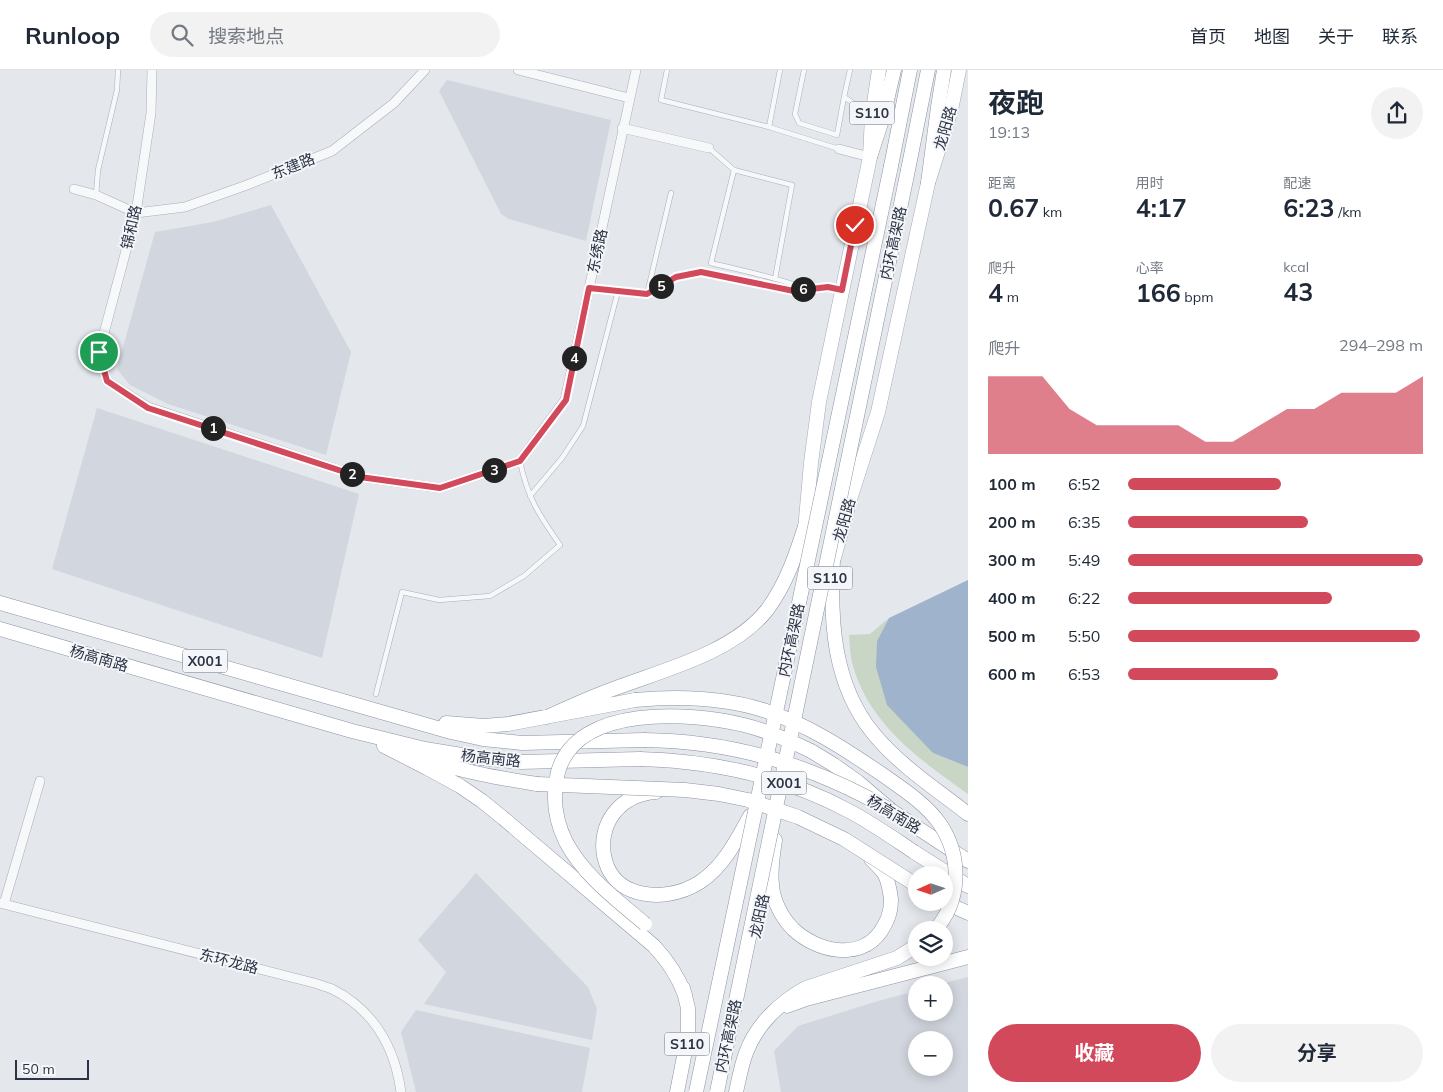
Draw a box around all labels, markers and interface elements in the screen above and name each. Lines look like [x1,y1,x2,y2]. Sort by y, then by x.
search box [150,12,500,57]
text: Runloop [25,20,120,50]
icon: search [168,21,196,49]
text: 搜索地点 [208,24,284,48]
text: 首页 [1190,25,1226,48]
text: 地图 [1254,25,1290,48]
text: 关于 [1318,25,1354,48]
text: 联系 [1382,25,1418,48]
text: 夜跑 [988,85,1044,120]
button: share [1371,87,1423,139]
road number: S110 [850,102,894,124]
street label: 龙阳路 [930,104,960,152]
text: 19:13 [988,122,1030,142]
street label: 东建路 [269,149,317,183]
text: 距离 [988,174,1016,192]
text: 用时 [1136,174,1164,192]
text: 配速 [1283,174,1311,192]
text: 0.67 [988,192,1039,223]
text: 4:17 [1136,192,1187,223]
text: 6:23 [1283,192,1335,223]
street label: 锦和路 [117,203,145,251]
text: km [1039,203,1062,221]
text: /km [1335,203,1362,221]
pin [834,204,876,246]
street label: 内环高架路 [876,204,910,282]
icon: check [841,211,869,239]
street label: 东绣路 [583,227,611,275]
text: kcal [1283,258,1309,276]
text: 爬升 [988,259,1016,277]
text: 心率 [1136,259,1164,277]
pin: 5 [648,274,674,298]
pin: 6 [790,276,816,302]
text: 43 [1283,276,1313,307]
text: 5 [657,277,666,295]
text: 4 [988,277,1003,308]
text: 166 [1136,277,1181,308]
text: 6 [799,280,808,298]
text: m [1003,288,1019,306]
text: bpm [1181,288,1213,306]
pin [78,331,120,373]
text: 294–298 m [1339,335,1423,355]
icon: arrive [85,338,113,366]
text: 爬升 [988,338,1020,358]
pin: 4 [562,346,586,370]
text: 4 [570,349,579,367]
pin: 1 [200,416,226,440]
text: 1 [209,419,218,437]
pin: 3 [482,458,506,482]
text: 3 [490,461,499,479]
pin: 2 [340,462,364,486]
text: 2 [348,465,357,483]
text: 100 m [988,474,1036,494]
text: 6:52 [1068,474,1100,494]
street label: 龙阳路 [829,496,859,544]
text: 200 m [988,512,1036,532]
text: 6:35 [1068,512,1100,532]
text: 300 m [988,550,1036,570]
text: 5:49 [1068,550,1100,570]
road number: S110 [808,566,852,590]
text: 400 m [988,588,1036,608]
text: 6:22 [1068,588,1100,608]
street label: 内环高架路 [774,601,808,679]
text: 500 m [988,626,1036,646]
text: 5:50 [1068,626,1100,646]
street label: 杨高南路 [68,641,130,675]
road number: X001 [182,650,228,672]
text: 600 m [988,664,1036,684]
text: 6:53 [1068,664,1100,684]
street label: 杨高南路 [460,745,522,771]
road number: X001 [762,771,806,794]
street label: 杨高南路 [863,790,925,838]
north arrow [908,866,952,911]
map controls [908,866,953,1076]
street label: 龙阳路 [745,892,773,940]
button: layers [908,921,953,966]
street label: 东环龙路 [198,945,260,977]
button: + [908,976,953,1021]
street label: 内环高架路 [711,997,745,1075]
button: 收藏 [988,1024,1201,1082]
button: 分享 [1211,1024,1423,1082]
button: − [908,1031,953,1076]
road number: S110 [664,1032,710,1056]
scale bar [15,1057,89,1080]
text: 50 m [22,1060,55,1078]

